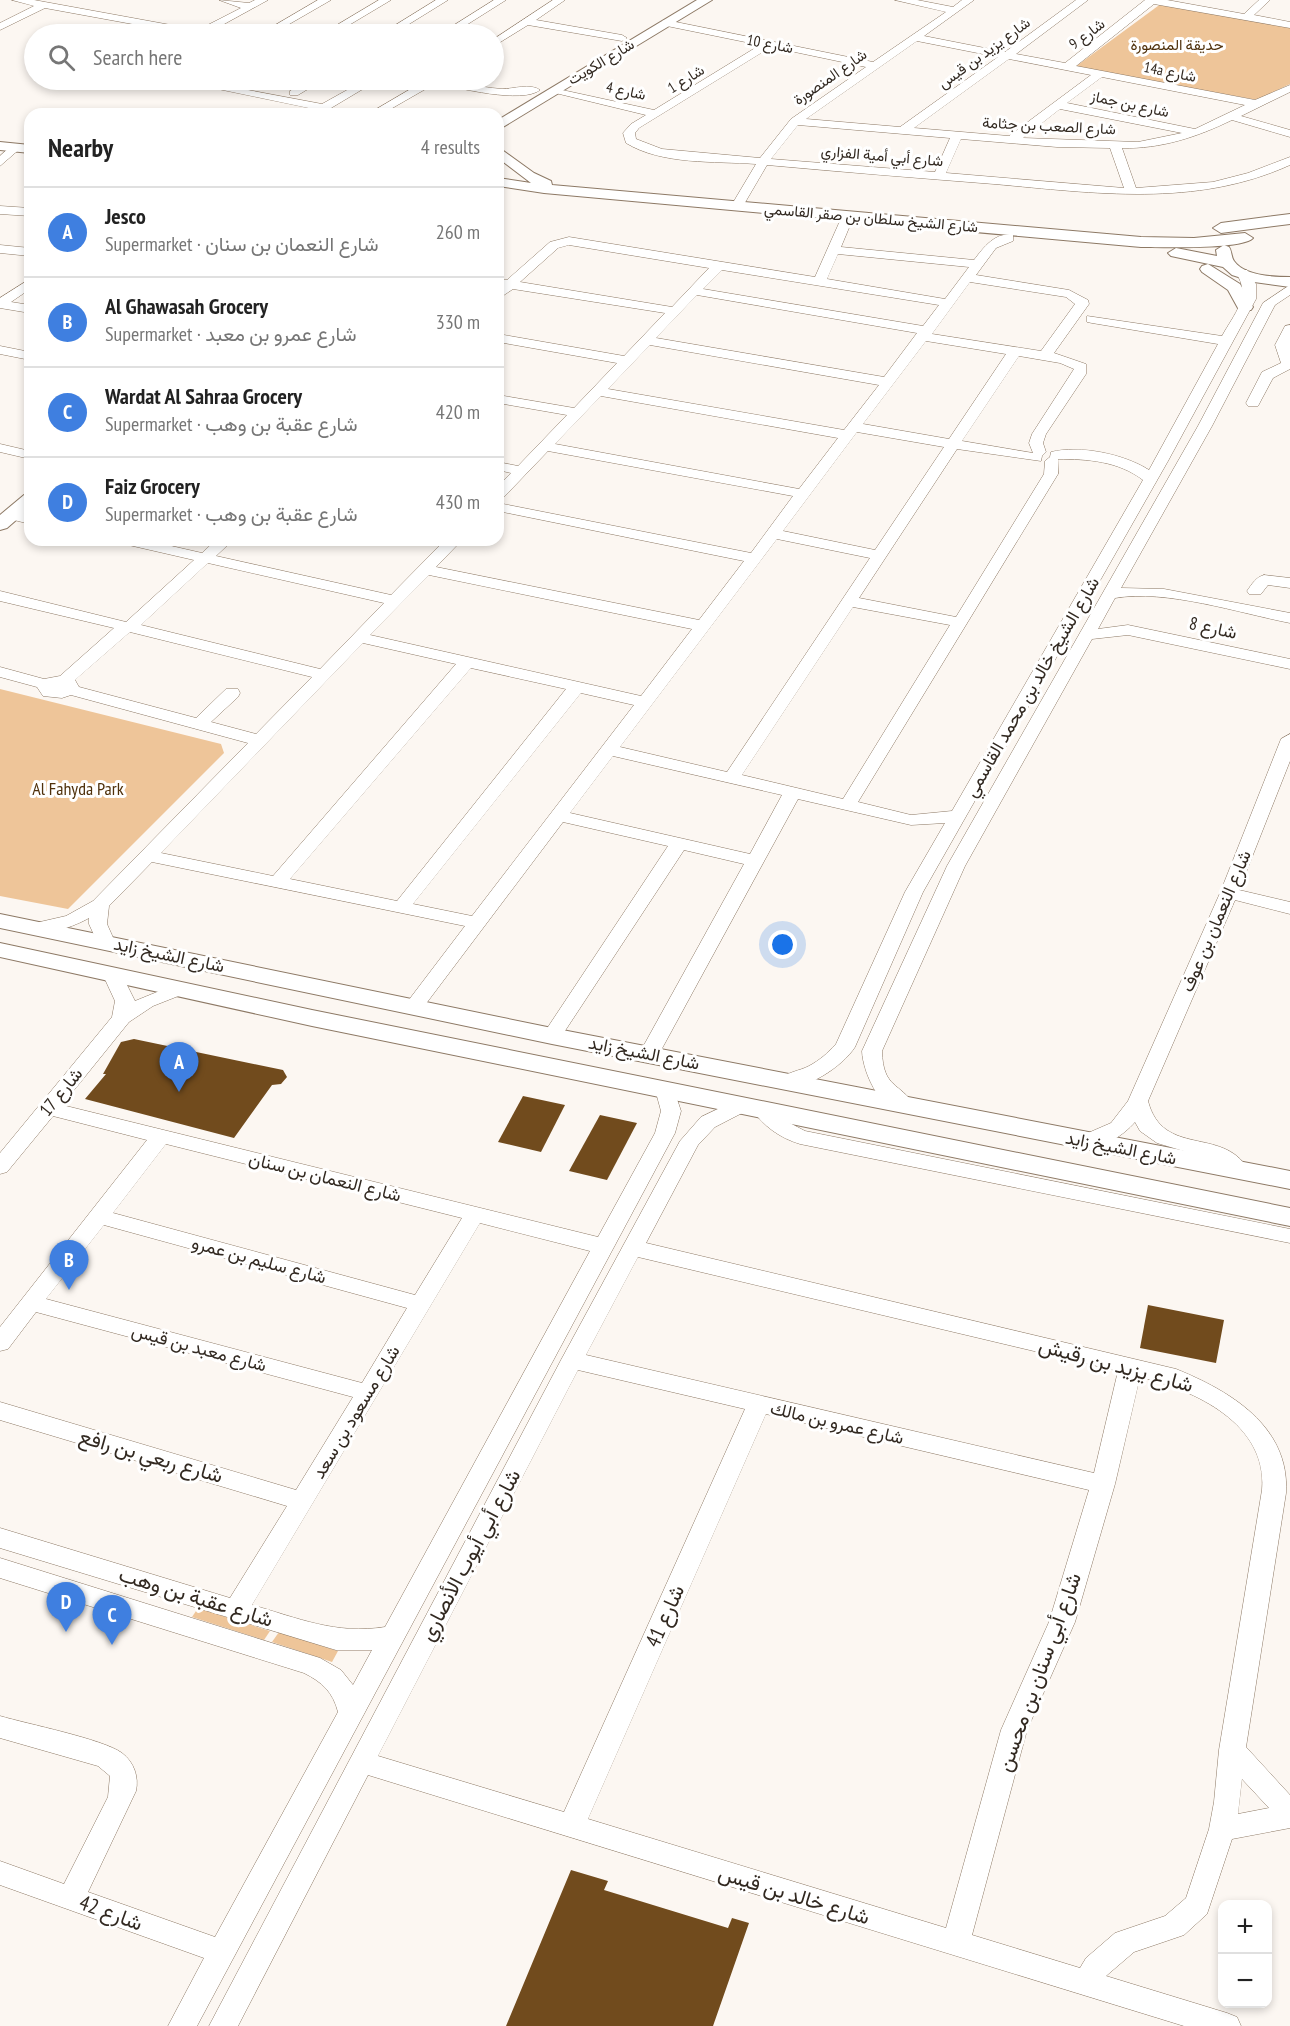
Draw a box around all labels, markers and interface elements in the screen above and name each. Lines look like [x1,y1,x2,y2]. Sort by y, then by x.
street label: شارع يزيد بن قيس [934,13,1035,94]
street label: شارع 9 [1065,14,1110,55]
search box [24,24,504,90]
street label: شارع 10 [745,30,795,59]
street label: شارع الكويت [564,34,639,91]
park label: حديقة المنصورة [1130,35,1224,54]
icon: search [45,41,78,74]
text: Search here [93,43,182,71]
street label: شارع المنصورة [789,44,871,110]
street label: 14a شارع [1142,57,1198,88]
street label: شارع 1 [664,60,709,99]
street label: شارع 4 [604,77,648,106]
street label: شارع بن جماز [1088,86,1171,123]
street label: شارع الصعب بن جثامة [982,113,1116,140]
text: Nearby [48,131,113,164]
text: 4 results [421,134,480,160]
street label: شارع أبي أمية الفزاري [820,141,944,174]
street label: شارع الشيخ سلطان بن صقر القاسمي [763,199,979,240]
text: Jesco [105,202,146,230]
text: A [62,219,73,245]
text: 260 m [436,219,480,245]
text: Supermarket · شارع النعمان بن سنان [105,231,379,257]
text: Al Ghawasah Grocery [105,292,268,320]
text: B [63,309,72,335]
text: 330 m [436,309,480,335]
text: Supermarket · شارع عمرو بن معبد [105,321,356,347]
text: Wardat Al Sahraa Grocery [105,382,302,410]
text: C [63,399,72,425]
text: 420 m [436,399,480,425]
text: Supermarket · شارع عقبة بن وهب [105,411,358,437]
text: Faiz Grocery [105,472,200,500]
text: D [62,489,73,515]
text: 430 m [436,489,480,515]
text: Supermarket · شارع عقبة بن وهب [105,501,358,527]
street label: شارع الشيخ خالد بن محمد القاسمي [959,572,1108,803]
street label: شارع 8 [1187,611,1239,645]
park label: Al Fahyda Park [32,777,124,800]
street label: شارع النعمان بن عوف [1175,846,1257,996]
your location [768,930,797,959]
street label: شارع الشيخ زايد [111,932,227,978]
street label: شارع الشيخ زايد [586,1030,702,1076]
pin: A [160,1042,198,1092]
street label: شارع 17 [34,1063,88,1121]
street label: شارع الشيخ زايد [1063,1125,1179,1171]
street label: شارع النعمان بن سنان [246,1146,404,1208]
street label: شارع سليم بن عمرو [189,1231,329,1289]
pin: B [50,1240,88,1290]
street label: شارع معبد بن قيس [129,1318,269,1378]
street label: شارع يزيد بن رقيش [1036,1331,1196,1399]
street label: شارع مسعود بن سعد [307,1341,405,1483]
street label: شارع عمرو بن مالك [768,1396,906,1450]
street label: شارع ربعي بن رافع [75,1422,226,1493]
street label: شارع أبي أيوب الأنصاري [413,1464,530,1647]
street label: شارع عقبة بن وهب [115,1560,277,1634]
street label: شارع أبي سنان بن محسن [990,1569,1091,1776]
street label: شارع 41 [639,1580,691,1652]
pin: D [46,1582,86,1632]
pin: C [92,1596,132,1645]
street label: شارع خالد بن قيس [715,1859,873,1931]
street label: شارع 42 [75,1889,147,1937]
map controls [1218,1900,1272,2008]
button: + [1218,1900,1272,1954]
button: − [1218,1954,1272,2008]

